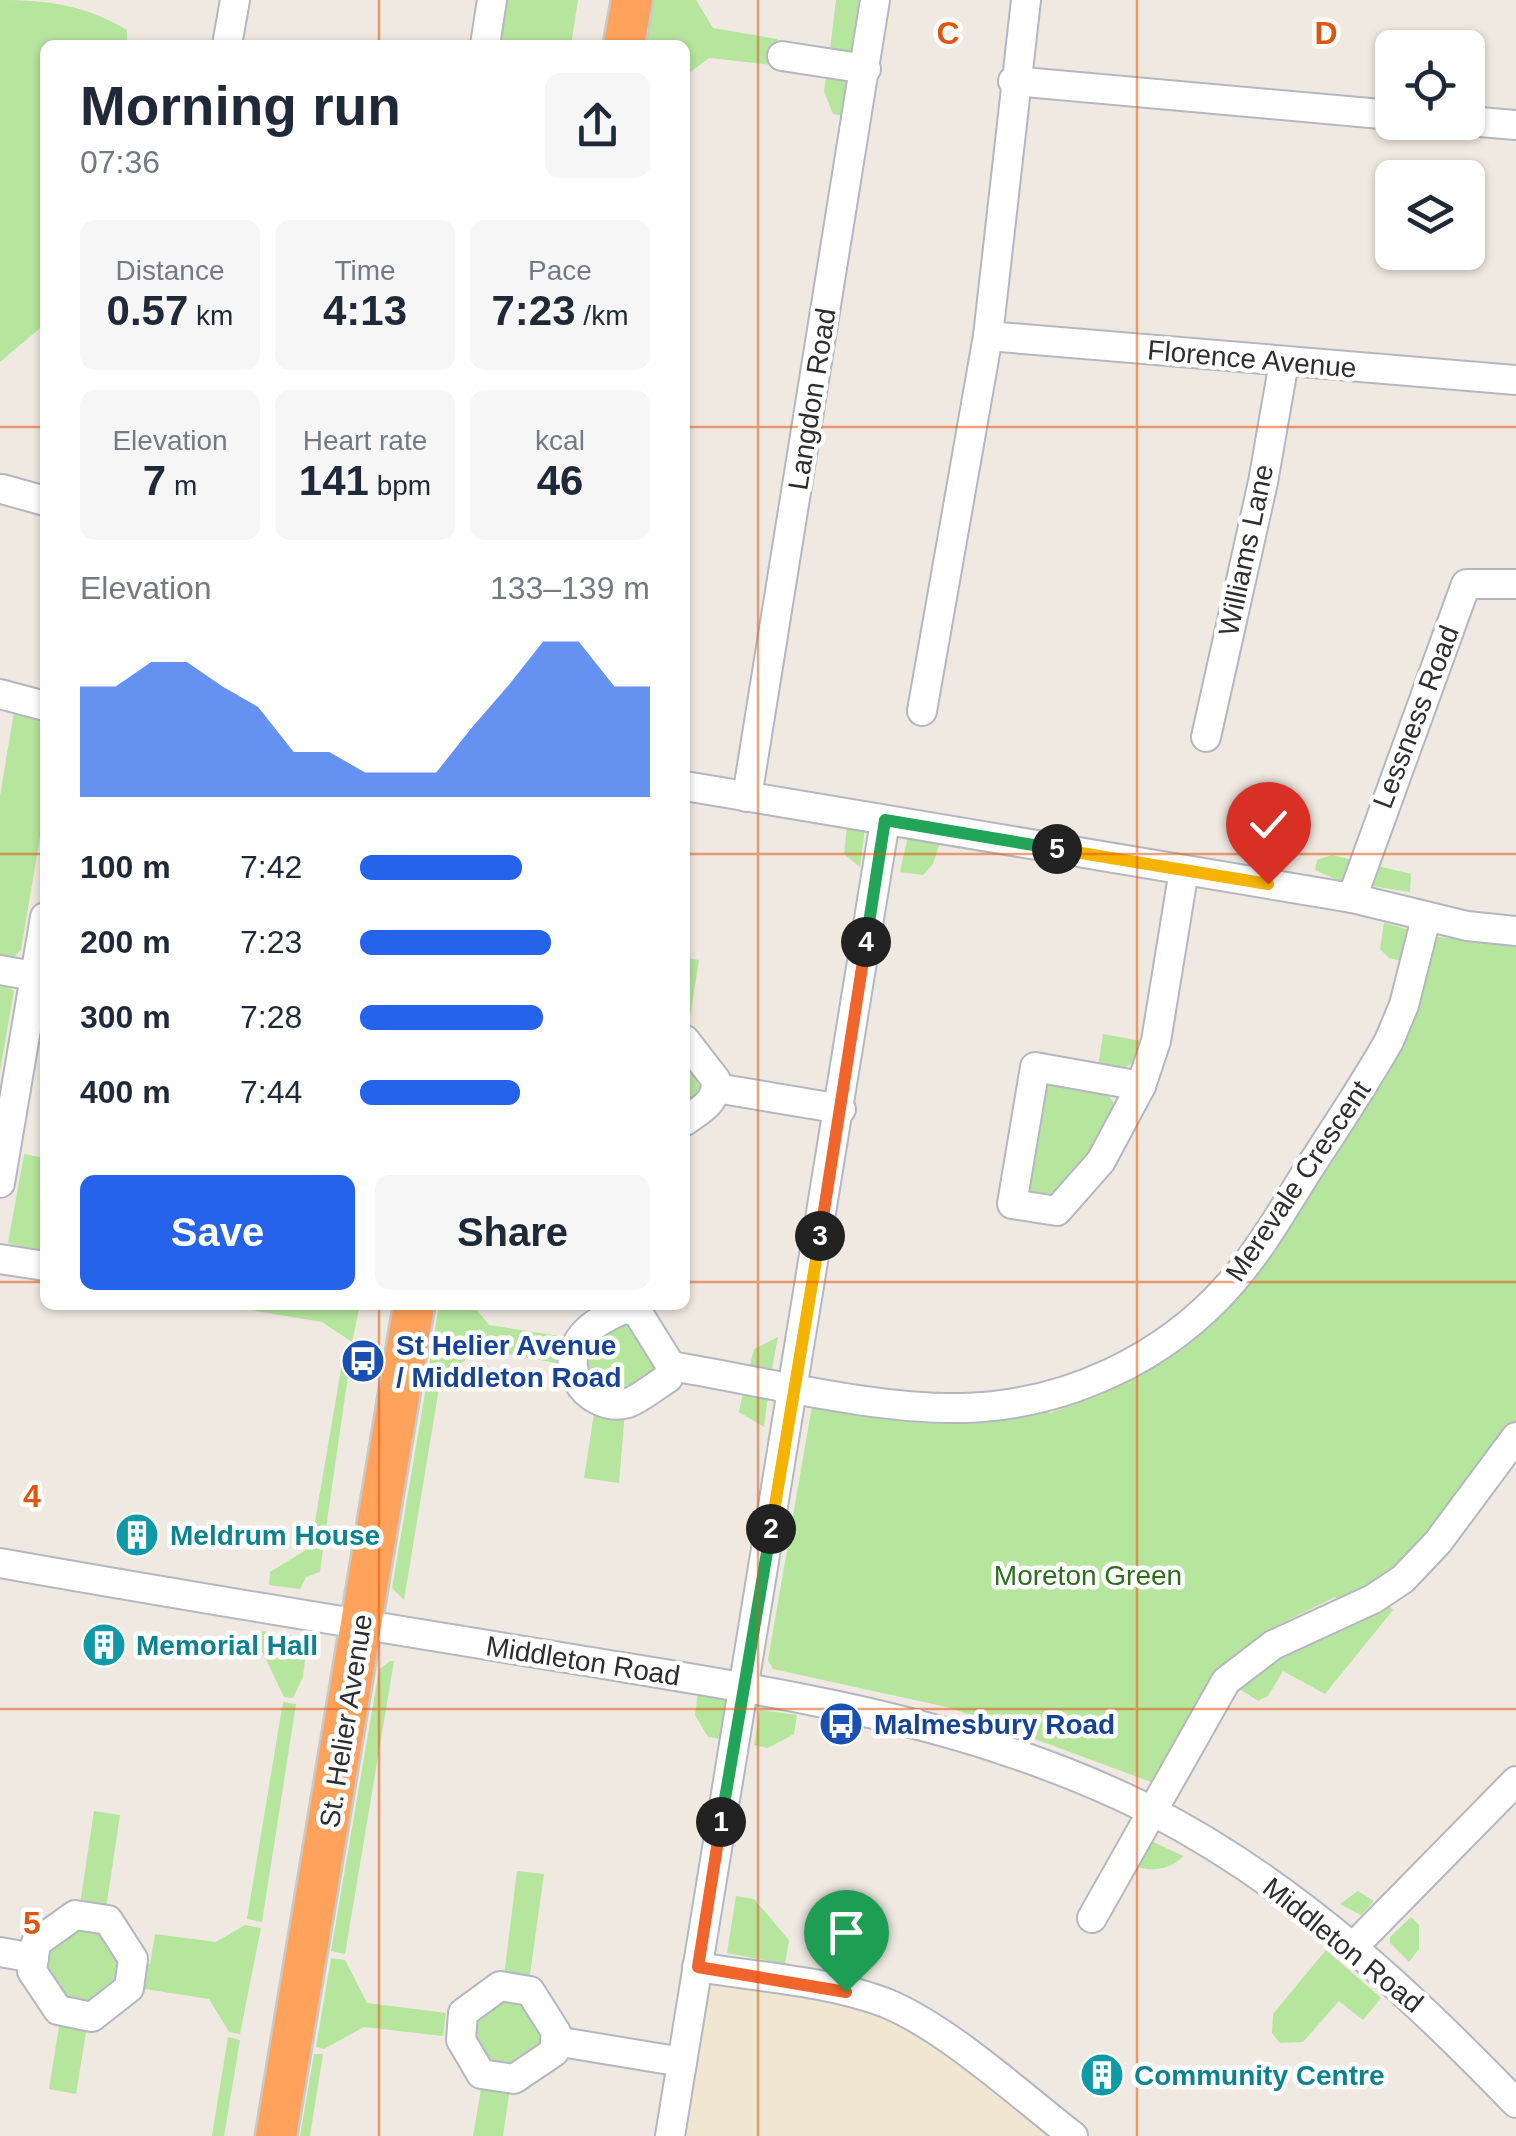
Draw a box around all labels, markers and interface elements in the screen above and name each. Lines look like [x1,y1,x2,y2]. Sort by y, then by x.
text: C [936,15,960,51]
text: D [1314,15,1338,51]
map controls [1375,30,1485,270]
button: locate [1375,30,1485,140]
button: share [545,73,650,178]
text: Morning run [80,75,401,137]
text: 07:36 [80,144,160,180]
button: layers [1375,160,1485,270]
text: Distance [116,255,224,286]
text: Time [334,255,396,286]
text: Pace [528,255,592,286]
text: 0.57 [107,287,188,334]
text: 4:13 [323,287,407,334]
text: 7:23 [492,287,576,334]
text: km [188,300,233,331]
text: /km [576,300,628,331]
street label: Langdon Road [782,306,842,492]
street label: Florence Avenue [1146,334,1358,384]
text: Elevation [112,425,228,456]
text: Heart rate [303,425,427,456]
text: kcal [535,425,585,456]
text: 7 [143,457,166,504]
text: 141 [299,457,369,504]
text: 46 [537,457,583,504]
street label: Williams Lane [1213,462,1279,638]
text: m [166,470,197,501]
text: bpm [369,470,431,501]
text: Elevation [80,570,212,606]
text: 133–139 m [490,570,650,606]
street label: Lessness Road [1367,621,1465,813]
pin [1226,782,1311,885]
icon: check [1241,797,1296,852]
pin: 5 [1032,824,1082,874]
text: 5 [1049,833,1065,864]
text: 100 m [80,849,171,885]
text: 7:42 [240,849,302,885]
pin: 4 [841,917,891,967]
text: 200 m [80,924,171,960]
text: 7:23 [240,924,302,960]
text: 4 [858,926,874,957]
text: 300 m [80,999,171,1035]
text: 7:28 [240,999,302,1035]
text: 400 m [80,1074,171,1110]
text: 7:44 [240,1074,302,1110]
street label: Merevale Crescent [1219,1075,1377,1287]
button: Save [80,1175,355,1290]
button: Share [375,1175,650,1290]
pin: 3 [795,1211,845,1261]
text: 3 [812,1220,828,1251]
place label: St Helier Avenue / Middleton Road [396,1330,622,1393]
bus stop icon: St Helier Avenue / Middleton Road [340,1338,386,1384]
text: 4 [23,1478,41,1514]
pin: 2 [746,1504,796,1554]
building icon: Meldrum House [114,1512,160,1558]
text: 2 [763,1513,779,1544]
place label: Meldrum House [170,1520,380,1551]
park label: Moreton Green [994,1560,1182,1591]
street label: St. Helier Avenue [314,1612,378,1830]
building icon: Memorial Hall [81,1622,127,1668]
place label: Memorial Hall [136,1630,318,1661]
street label: Middleton Road [484,1630,682,1692]
bus stop icon: Malmesbury Road [818,1701,864,1747]
place label: Malmesbury Road [874,1709,1115,1740]
pin: 1 [696,1797,746,1847]
text: 1 [713,1806,729,1837]
street label: Middleton Road [1257,1871,1429,2019]
pin [804,1890,889,1993]
text: 5 [23,1905,41,1941]
icon: arrive [819,1905,874,1960]
building icon: Community Centre [1079,2052,1125,2098]
place label: Community Centre [1134,2060,1384,2091]

